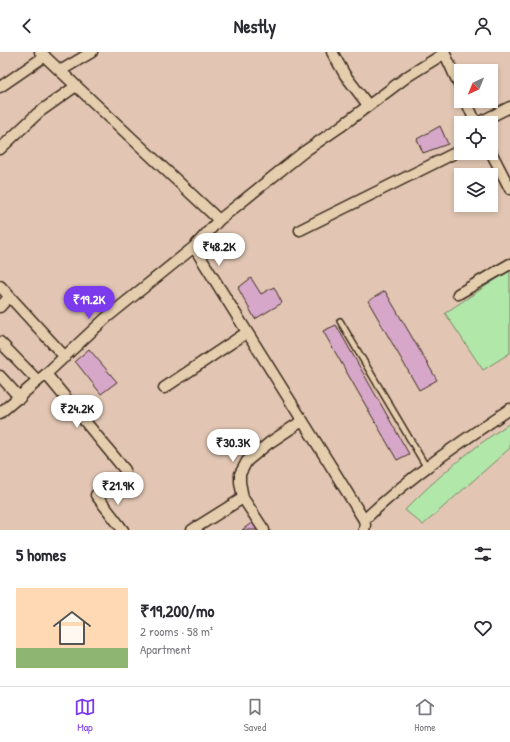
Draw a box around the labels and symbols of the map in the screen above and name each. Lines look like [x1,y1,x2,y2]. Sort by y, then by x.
north arrow [454,64,498,108]
pin: ₹48.2K [186,233,252,267]
pin: ₹19.2K [56,286,122,320]
pin: ₹24.2K [44,395,110,429]
pin: ₹30.3K [200,429,266,463]
pin: ₹21.9K [85,472,151,506]

